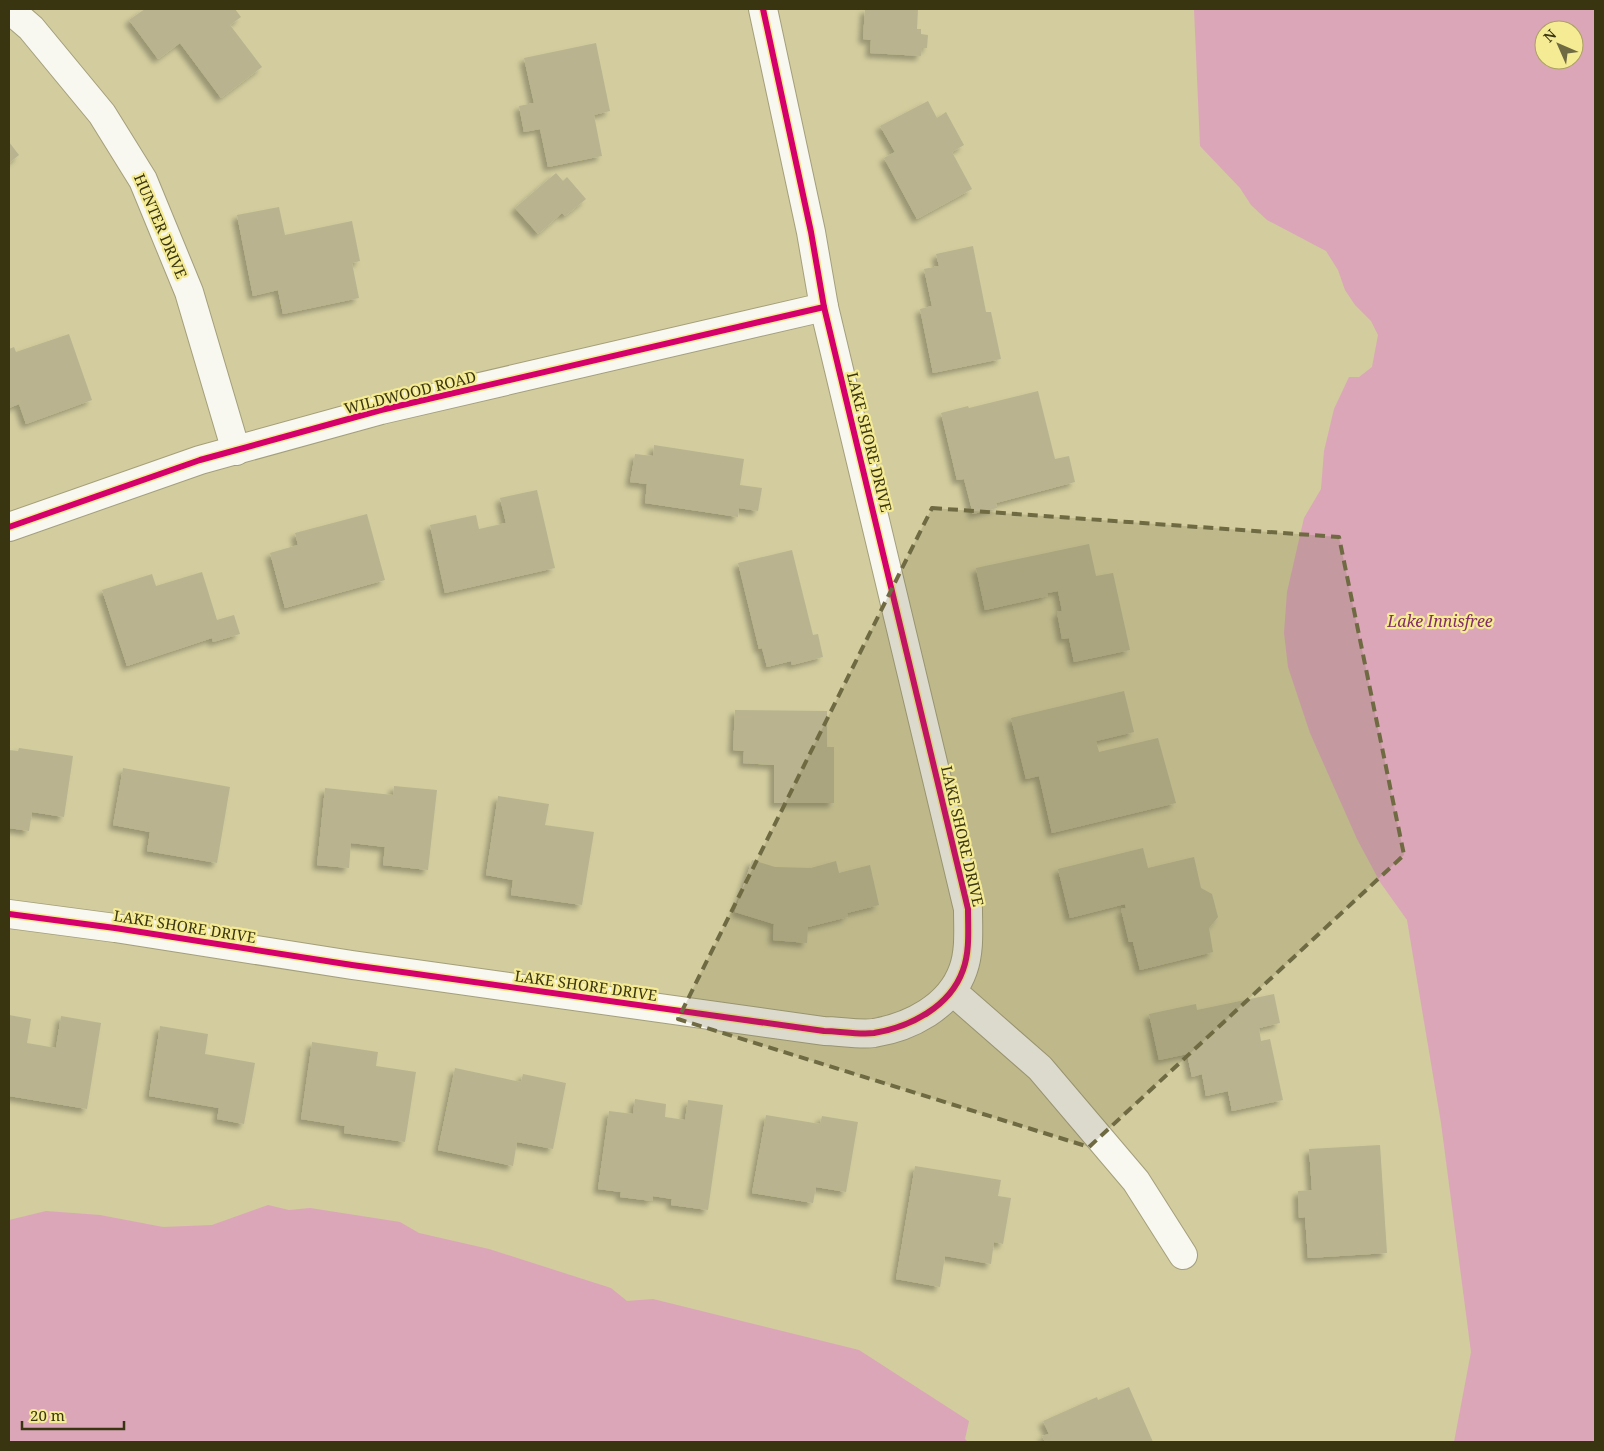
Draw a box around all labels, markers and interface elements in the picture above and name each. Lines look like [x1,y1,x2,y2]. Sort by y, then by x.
north arrow [1534,20,1584,70]
text: N [1539,25,1560,46]
street label: HUNTER DRIVE [130,170,192,282]
street label: WILDWOOD ROAD [342,366,478,418]
street label: LAKE SHORE DRIVE [843,370,897,514]
water label: Lake Innisfree [1386,610,1493,632]
street label: LAKE SHORE DRIVE [937,764,989,908]
street label: LAKE SHORE DRIVE [112,905,258,947]
street label: LAKE SHORE DRIVE [513,965,659,1005]
scale bar [22,1398,125,1430]
text: 20 m [30,1405,65,1425]

